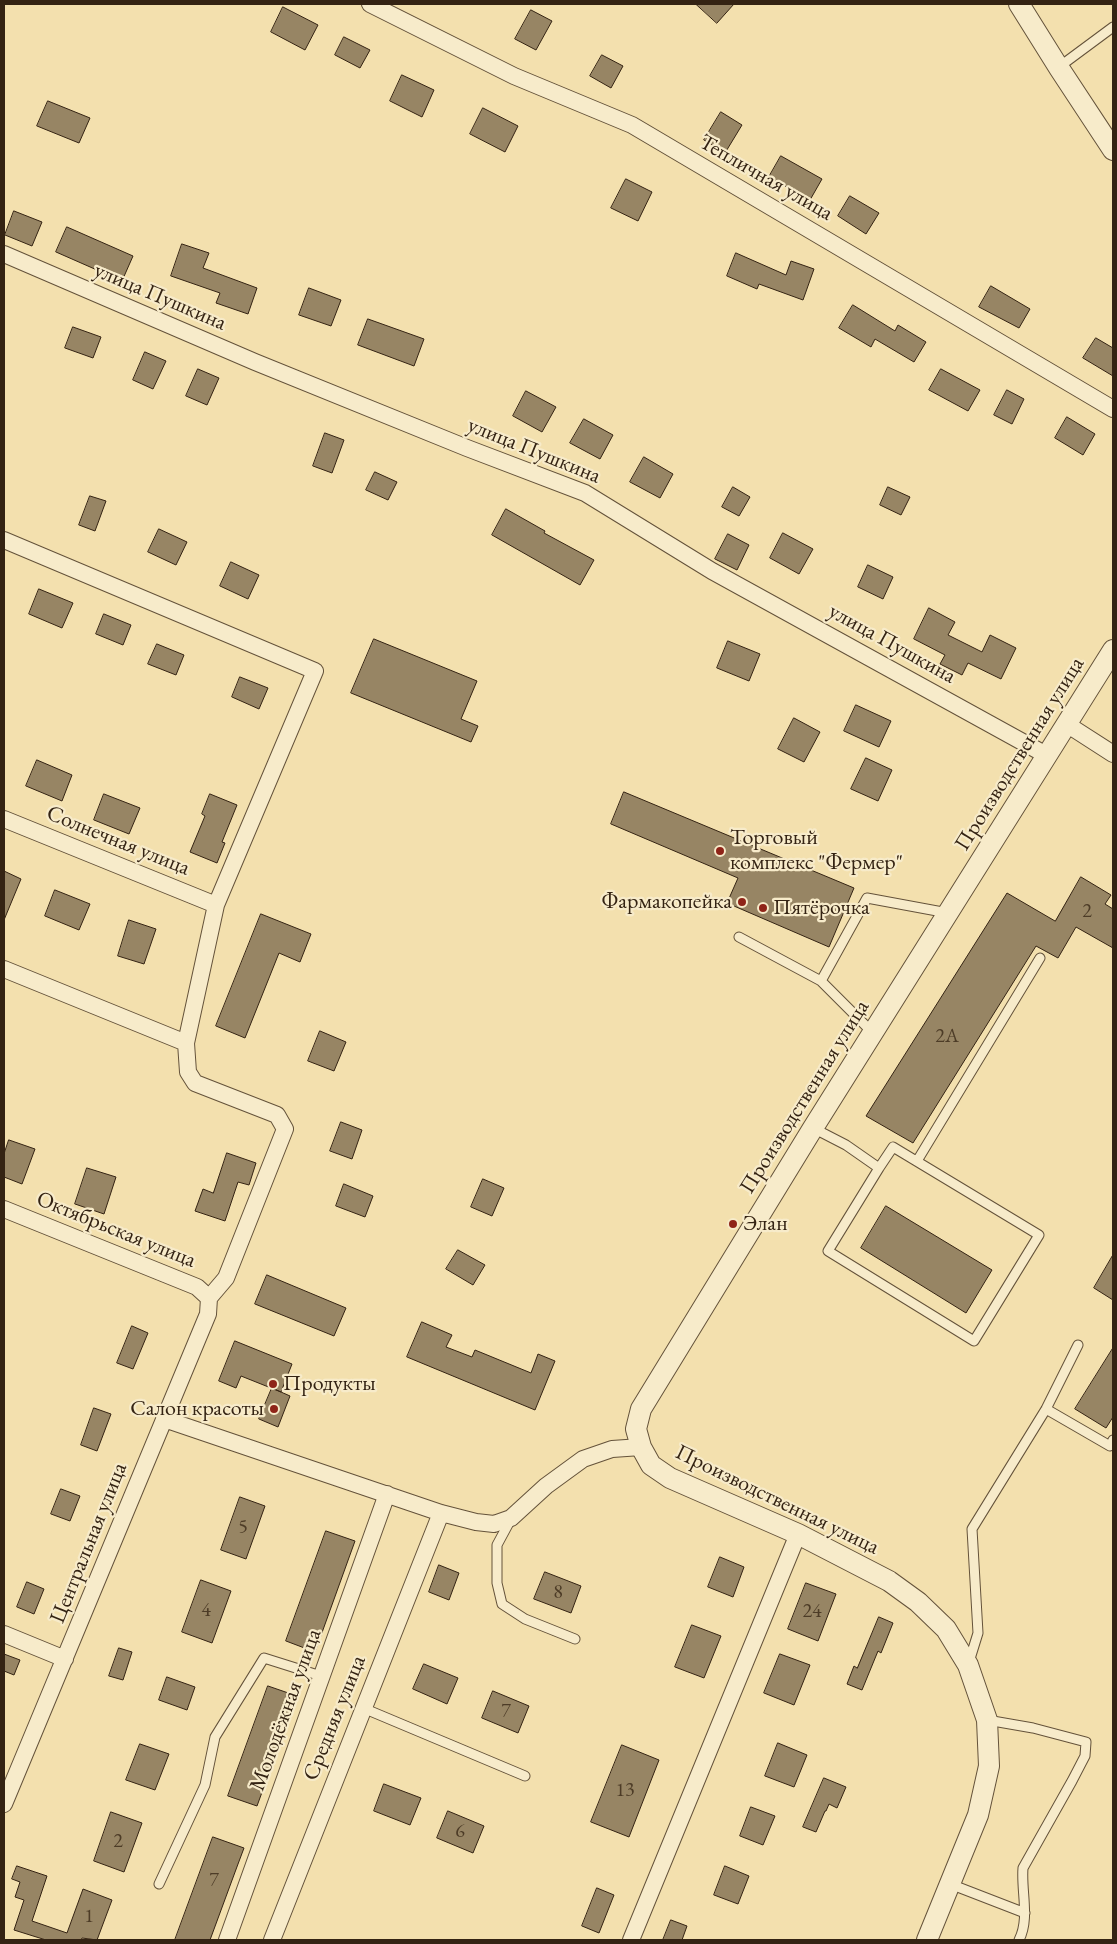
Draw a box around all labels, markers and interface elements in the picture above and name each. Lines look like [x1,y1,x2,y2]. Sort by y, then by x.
street label: Тепличная улица [694,129,838,227]
street label: улица Пушкина [90,257,230,337]
street label: улица Пушкина [464,412,604,490]
street label: улица Пушкина [824,598,960,690]
street label: Производственная улица [950,652,1090,856]
street label: Солнечная улица [42,800,194,882]
place label: Торговый комплекс "Фермер" [730,825,903,876]
marker: Торговый комплекс "Фермер" [714,845,726,857]
place label: Фармакопейка [602,889,732,915]
place label: Пятёрочка [773,895,870,921]
marker: Фармакопейка [736,896,748,908]
house number: 2 [1082,900,1092,924]
marker: Пятёрочка [757,902,769,914]
street label: Производственная улица [735,995,875,1199]
house number: 2А [935,1025,959,1049]
street label: Октябрьская улица [32,1186,200,1274]
place label: Элан [743,1211,788,1237]
marker: Элан [727,1218,739,1230]
place label: Продукты [283,1371,376,1397]
marker: Продукты [267,1378,279,1390]
place label: Салон красоты [130,1396,264,1422]
marker: Салон красоты [268,1403,280,1415]
street label: Производственная улица [671,1439,883,1561]
street label: Центральная улица [45,1459,133,1627]
house number: 5 [238,1516,248,1540]
house number: 8 [553,1581,563,1605]
house number: 4 [201,1599,211,1623]
house number: 24 [802,1600,822,1624]
street label: Молодёжная улица [244,1626,328,1794]
street label: Средняя улица [298,1652,372,1784]
house number: 7 [501,1700,511,1724]
house number: 13 [615,1779,635,1803]
house number: 6 [455,1820,465,1844]
house number: 2 [113,1830,123,1854]
house number: 7 [209,1869,219,1893]
house number: 1 [84,1905,94,1929]

